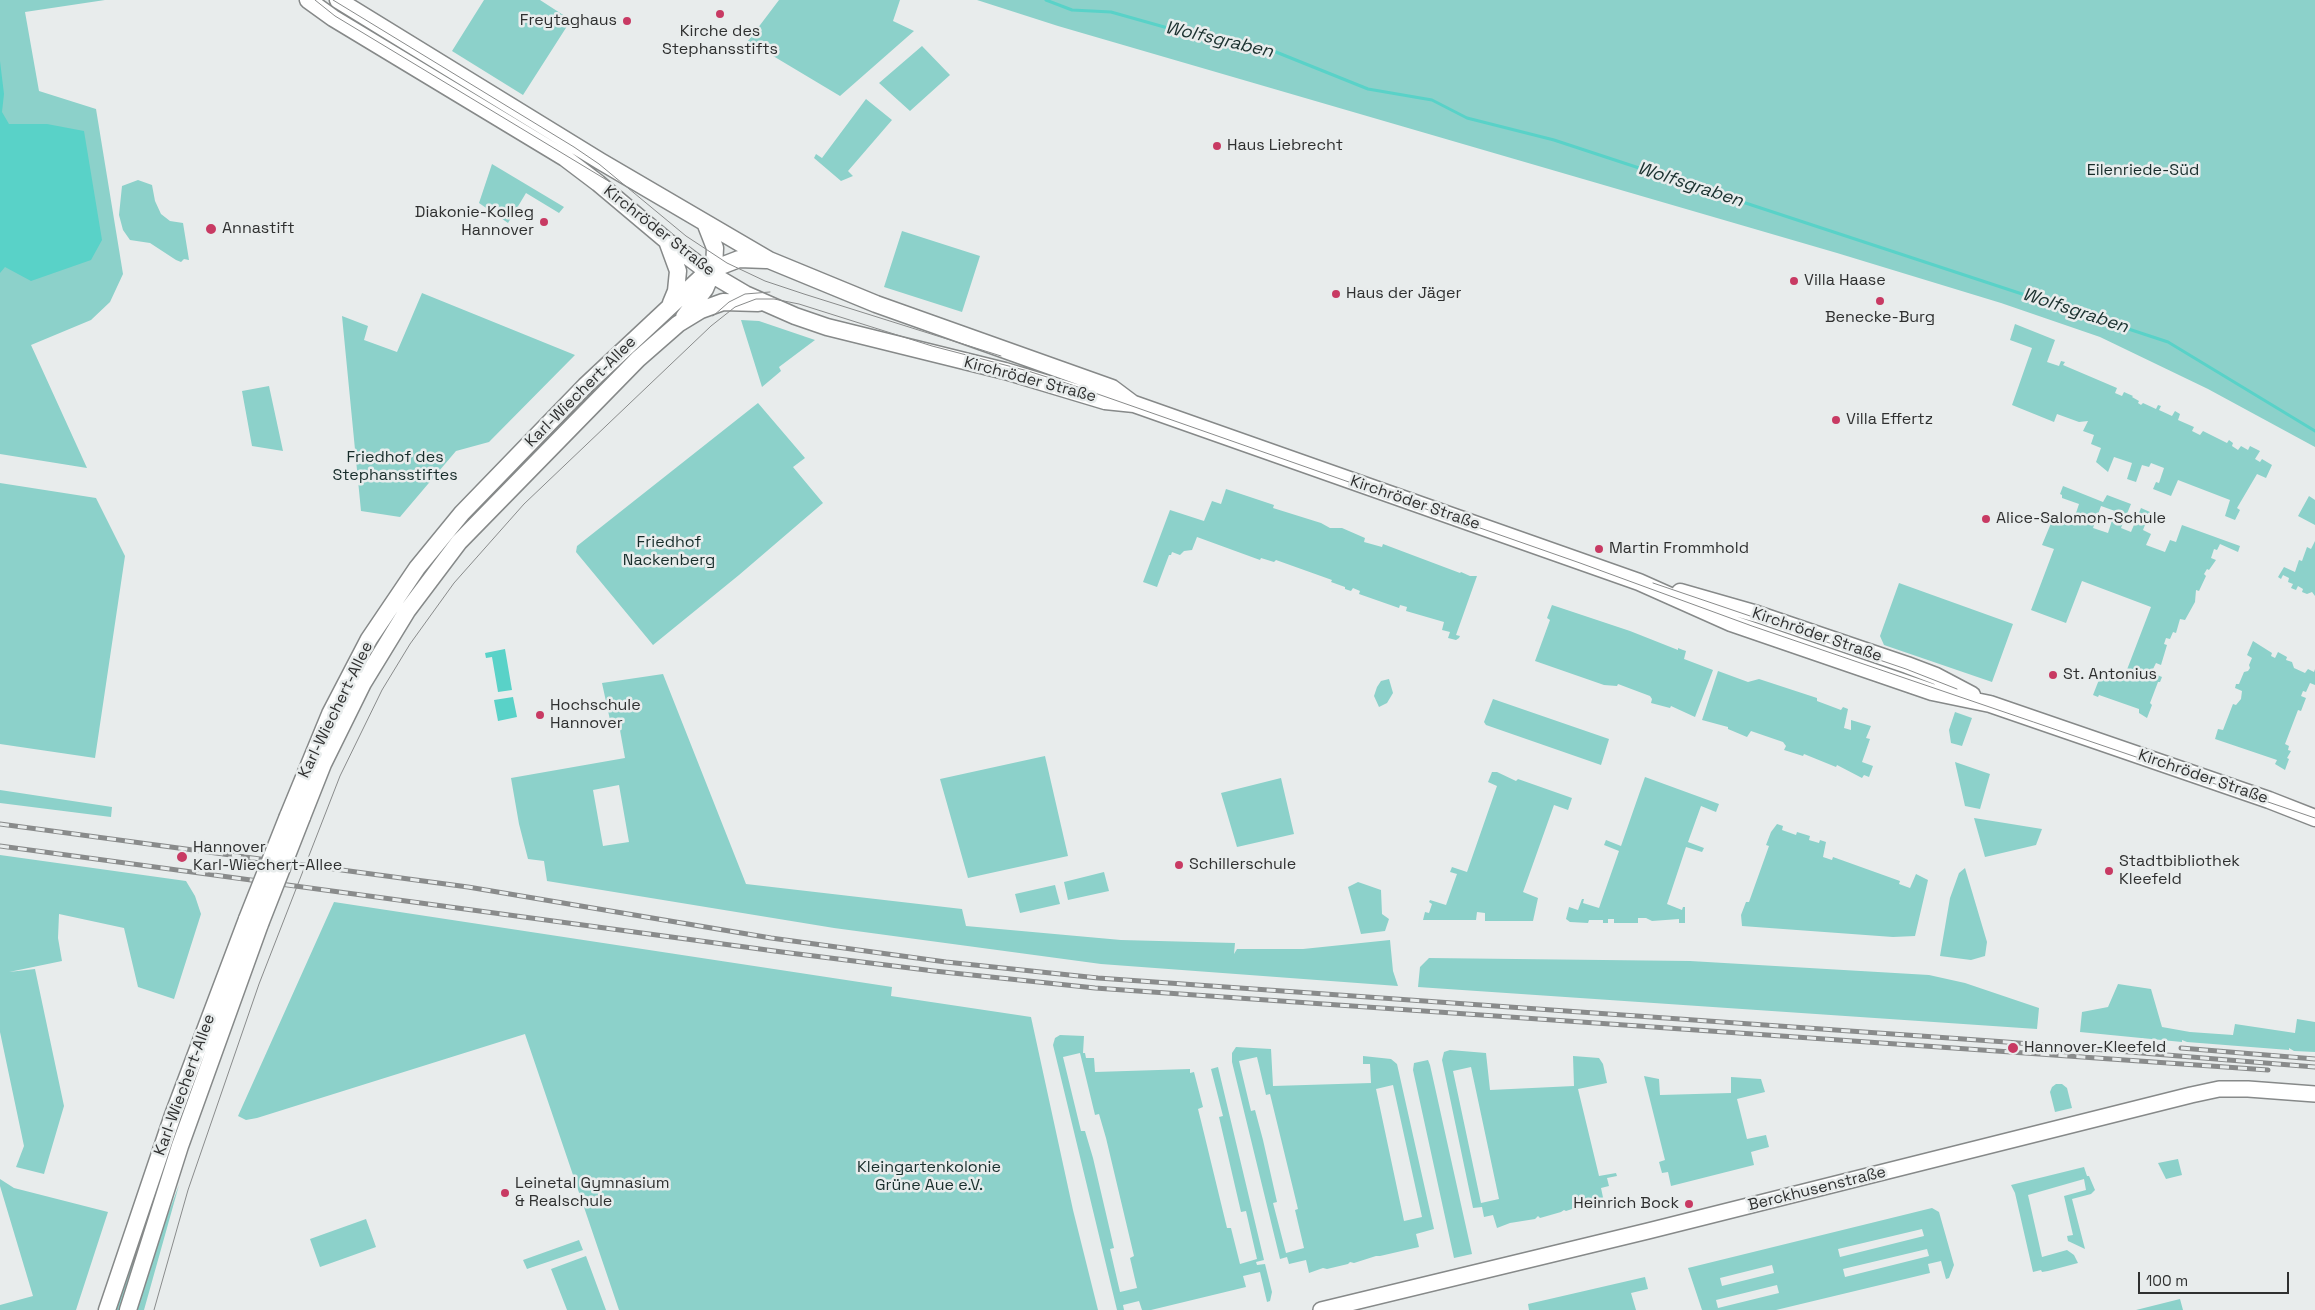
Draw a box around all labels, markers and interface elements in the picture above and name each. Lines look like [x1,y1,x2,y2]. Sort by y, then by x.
marker: Kirche des Stephansstifts [714,8,726,20]
place label: Freytaghaus [520,11,617,31]
marker: Freytaghaus [621,15,633,27]
water label: Wolfsgraben [1163,17,1275,63]
place label: Kirche des Stephansstifts [662,22,778,60]
place label: Haus Liebrecht [1227,136,1343,156]
marker: Haus Liebrecht [1211,140,1223,152]
water label: Wolfsgraben [1634,158,1746,212]
park label: Eilenriede-Süd [2087,161,2199,181]
street label: Kirchröder Straße [600,182,718,280]
place label: Diakonie-Kolleg Hannover [415,203,534,241]
marker: Diakonie-Kolleg Hannover [538,216,550,228]
place label: Annastift [222,219,295,239]
marker: Annastift [204,222,218,236]
place label: Villa Haase [1804,271,1886,291]
marker: Villa Haase [1788,275,1800,287]
place label: Haus der Jäger [1346,284,1462,304]
water label: Wolfsgraben [2019,284,2131,338]
marker: Haus der Jäger [1330,288,1342,300]
marker: Benecke-Burg [1874,295,1886,307]
place label: Benecke-Burg [1825,308,1935,328]
street label: Karl-Wiechert-Allee [521,332,641,452]
street label: Kirchröder Straße [962,353,1098,407]
place label: Villa Effertz [1846,410,1933,430]
marker: Villa Effertz [1830,414,1842,426]
park label: Friedhof des Stephansstiftes [332,448,458,486]
street label: Kirchröder Straße [1348,472,1482,534]
place label: Alice-Salomon-Schule [1996,509,2166,529]
marker: Alice-Salomon-Schule [1980,513,1992,525]
park label: Friedhof Nackenberg [623,533,715,571]
place label: Martin Frommhold [1609,539,1749,559]
marker: Martin Frommhold [1593,543,1605,555]
street label: Kirchröder Straße [1750,604,1884,666]
street label: Karl-Wiechert-Allee [295,639,377,781]
place label: St. Antonius [2063,665,2157,685]
marker: St. Antonius [2047,669,2059,681]
place label: Hochschule Hannover [550,696,641,734]
marker: Hochschule Hannover [534,709,546,721]
street label: Kirchröder Straße [2136,746,2270,808]
place label: Hannover Karl-Wiechert-Allee [193,838,342,876]
marker: Hannover Karl-Wiechert-Allee [175,850,189,864]
place label: Stadtbibliothek Kleefeld [2119,852,2240,890]
place label: Schillerschule [1189,855,1296,875]
marker: Schillerschule [1173,859,1185,871]
marker: Stadtbibliothek Kleefeld [2103,865,2115,877]
street label: Karl-Wiechert-Allee [150,1012,220,1158]
place label: Hannover-Kleefeld [2024,1038,2166,1058]
marker: Hannover-Kleefeld [2006,1041,2020,1055]
park label: Kleingartenkolonie Grüne Aue e.V. [857,1158,1001,1196]
street label: Berckhusenstraße [1746,1163,1888,1215]
place label: Leinetal Gymnasium & Realschule [515,1174,670,1212]
marker: Leinetal Gymnasium & Realschule [499,1187,511,1199]
place label: Heinrich Bock [1573,1194,1679,1214]
marker: Heinrich Bock [1683,1198,1695,1210]
scale bar [2140,1262,2291,1294]
text: 100 m [2146,1271,2188,1290]

